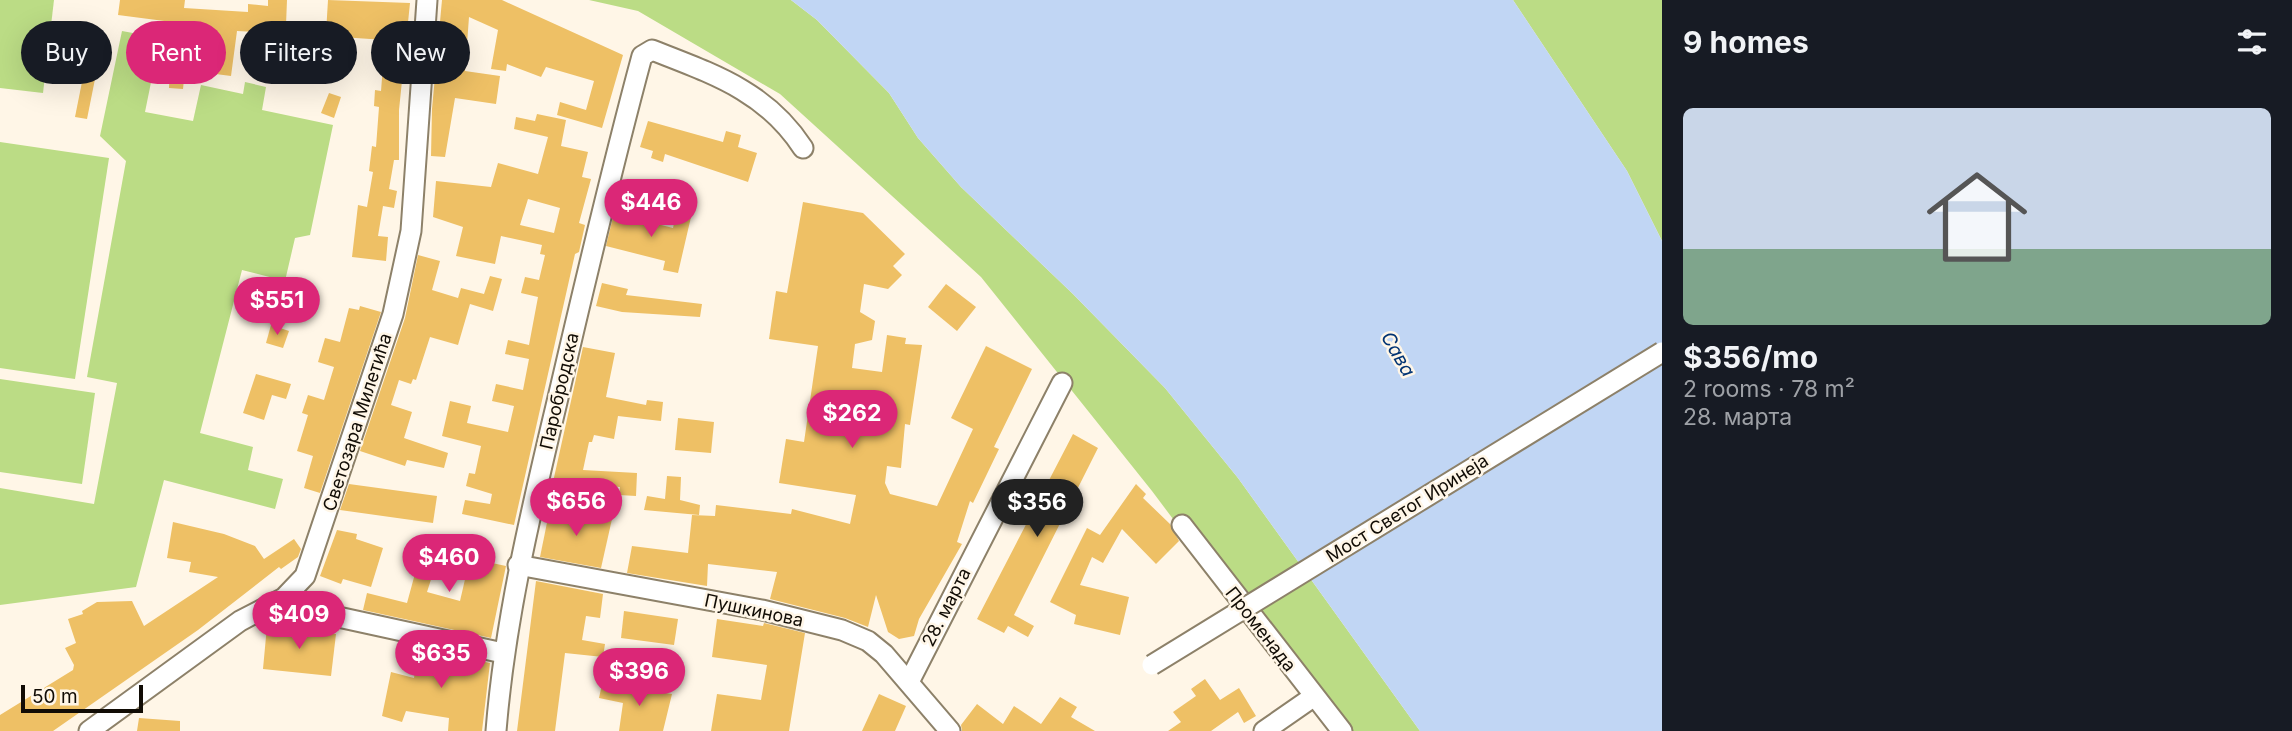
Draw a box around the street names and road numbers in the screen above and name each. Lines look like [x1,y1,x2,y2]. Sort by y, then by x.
street label: Светозара Милетића [318,330,396,514]
street label: Паробродска [535,331,583,451]
street label: Мост Светог Иринеја [1322,449,1492,567]
street label: 28. марта [917,564,975,650]
street label: Променада [1221,582,1301,676]
street label: Пушкинова [703,589,805,631]

